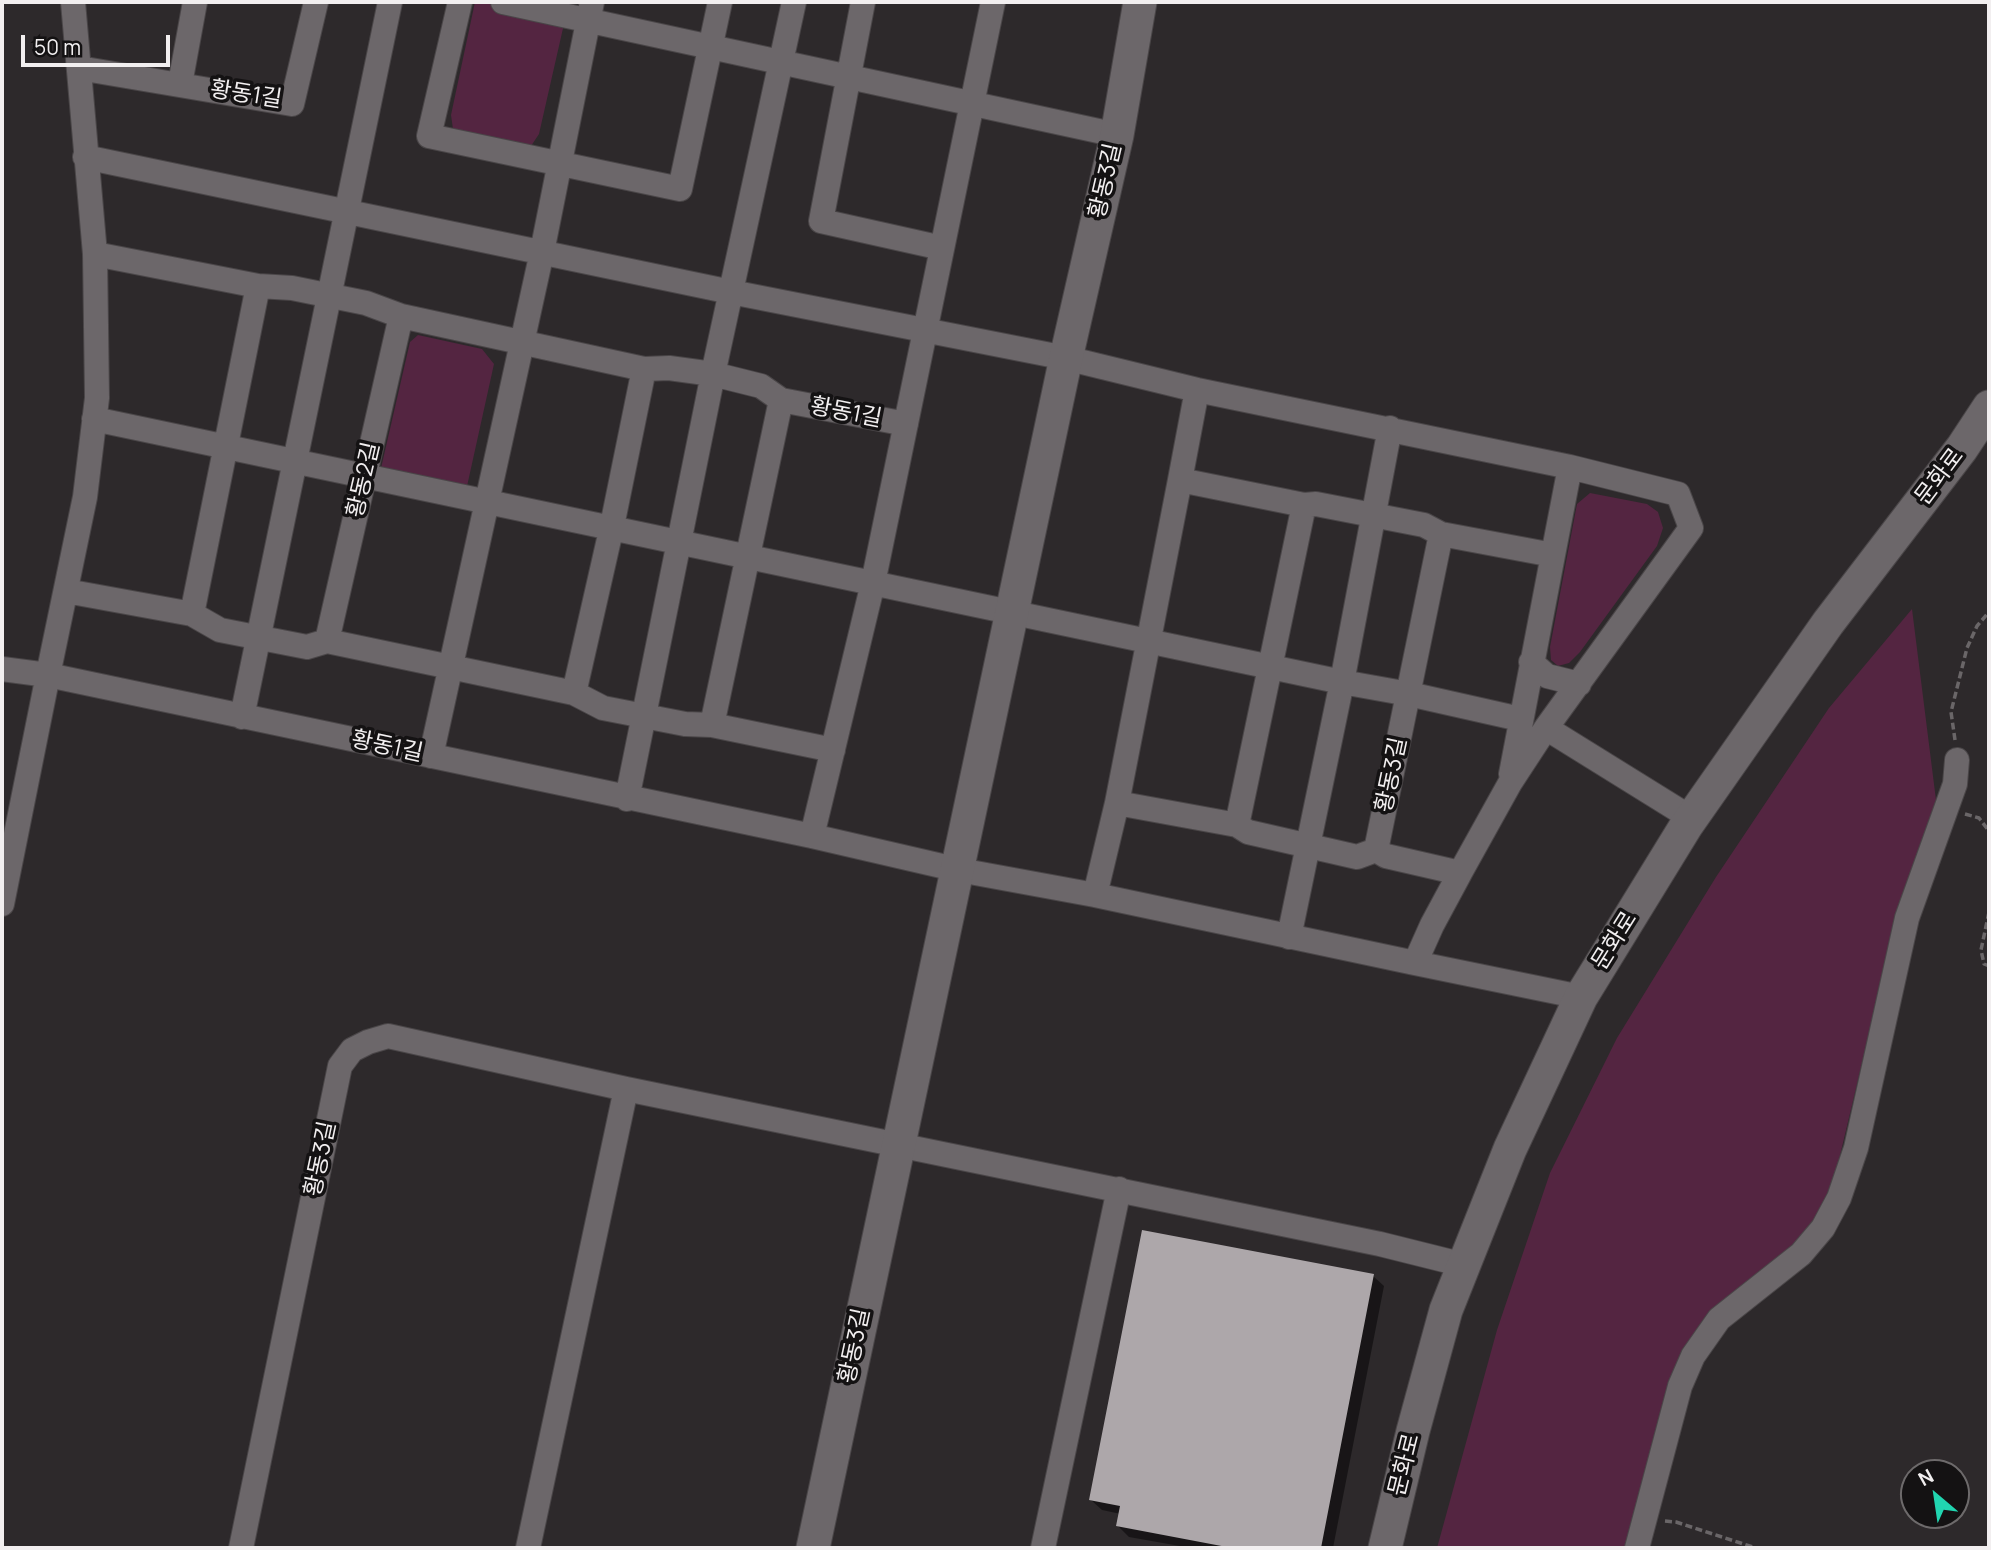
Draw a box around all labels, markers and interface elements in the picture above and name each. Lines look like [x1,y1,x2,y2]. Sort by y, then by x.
scale bar [24,21,173,65]
text: 50 m [34,33,81,61]
street label: 황동1길 [208,76,284,114]
street label: 황동3길 [1084,141,1128,221]
street label: 황동1길 [808,393,884,433]
street label: 황동2길 [342,440,386,520]
street label: 문화로 [1910,443,1970,511]
street label: 황동1길 [349,726,425,768]
street label: 황동3길 [1371,735,1413,815]
street label: 문화로 [1586,907,1644,975]
street label: 황동3길 [300,1119,342,1199]
street label: 황동3길 [834,1306,876,1386]
street label: 문화로 [1384,1431,1426,1499]
north arrow [1900,1459,1970,1529]
text: N [1914,1463,1938,1492]

